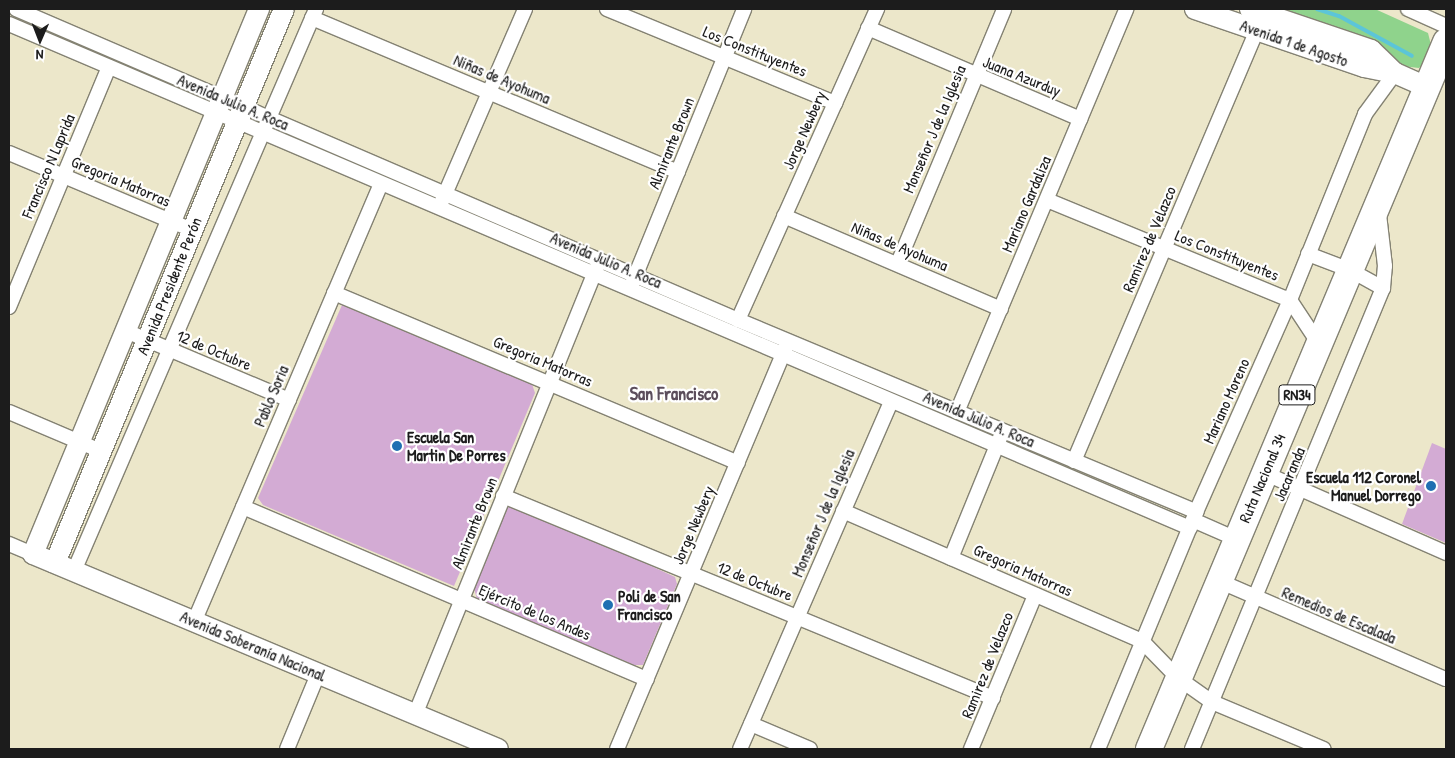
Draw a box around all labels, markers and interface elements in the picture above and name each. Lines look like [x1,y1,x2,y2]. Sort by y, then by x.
north arrow [15,15,65,65]
street label: Avenida 1 de Agosto [1238,16,1350,70]
street label: Los Constituyentes [700,21,810,81]
text: N [36,46,44,65]
street label: Niñas de Ayohuma [451,50,553,108]
street label: Juana Azurduy [980,52,1064,100]
street label: Monseñor J de la Iglesia [898,62,970,196]
street label: Avenida Julio A. Roca [174,70,292,134]
street label: Jorge Newbery [778,88,830,172]
street label: Almirante Brown [644,94,698,192]
street label: Francisco N Laprida [17,111,79,221]
street label: Gregoria Matorras [68,151,174,211]
street label: Mariano Gardaliza [997,153,1055,255]
street label: Ramirez de Velazco [1118,183,1180,295]
street label: Avenida Presidente Perón [133,214,205,358]
street label: Niñas de Ayohuma [849,217,951,275]
street label: Los Constituyentes [1172,225,1282,285]
street label: Avenida Julio A. Roca [547,228,665,292]
street label: 12 de Octubre [174,326,254,374]
street label: Gregoria Matorras [490,331,596,391]
street label: Mariano Moreno [1199,355,1253,447]
street label: Pablo Soria [250,362,292,430]
road number: RN34 [1278,382,1316,408]
district label: San Francisco [630,383,718,405]
street label: Avenida Julio A. Roca [920,387,1038,451]
place label: Escuela San Martin De Porres [407,427,506,465]
street label: Ruta Nacional 34 [1235,431,1289,525]
marker: Escuela San Martin De Porres [391,440,403,452]
street label: Jacaranda [1269,444,1309,504]
street label: Monseñor J de la Iglesia [787,446,859,580]
place label: Escuela 112 Coronel Manuel Dorrego [1306,467,1421,505]
street label: Almirante Brown [447,474,501,572]
marker: Escuela 112 Coronel Manuel Dorrego [1425,480,1437,492]
street label: Jorge Newbery [668,483,718,567]
street label: Gregoria Matorras [971,540,1075,600]
street label: 12 de Octubre [715,557,795,605]
street label: Ejército de los Andes [476,580,594,644]
street label: Remedios de Escalada [1279,582,1399,648]
place label: Poli de San Francisco [618,586,681,624]
marker: Poli de San Francisco [602,599,614,611]
street label: Avenida Soberanía Nacional [177,607,329,685]
street label: Ramirez de Velazco [957,609,1017,721]

